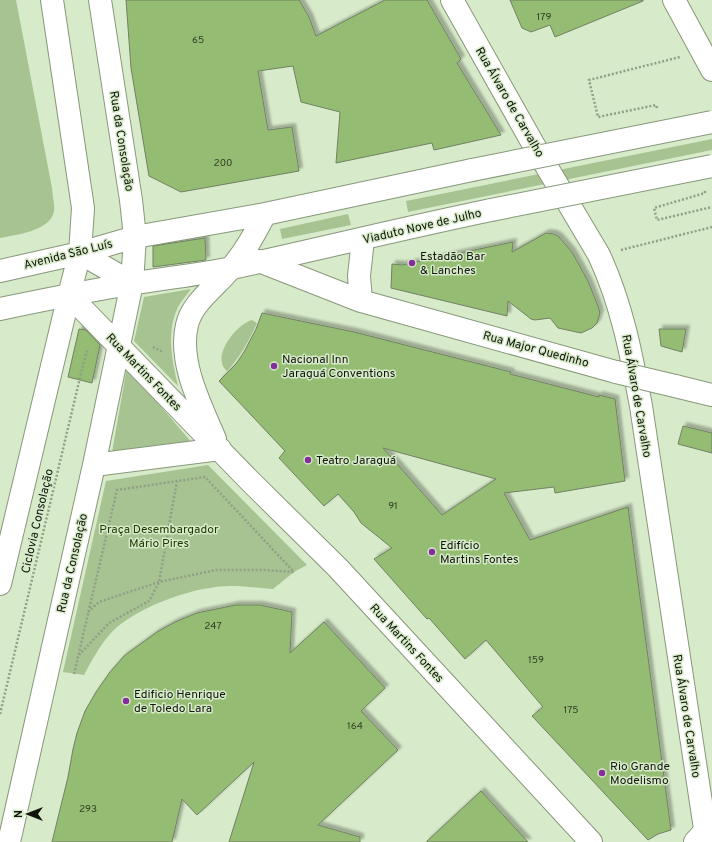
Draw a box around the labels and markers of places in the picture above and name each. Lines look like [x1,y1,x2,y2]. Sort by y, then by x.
place label: Estadão Bar & Lanches [420,249,485,279]
marker: Estadão Bar & Lanches [407,258,417,268]
place label: Nacional Inn Jaraguá Conventions [282,352,395,382]
marker: Nacional Inn Jaraguá Conventions [269,361,279,371]
place label: Teatro Jaraguá [316,453,396,469]
marker: Teatro Jaraguá [303,455,313,465]
place label: Edifício Martins Fontes [440,538,519,568]
marker: Edifício Martins Fontes [427,547,437,557]
place label: Edificio Henrique de Toledo Lara [134,687,226,717]
marker: Edificio Henrique de Toledo Lara [121,696,131,706]
place label: Rio Grande Modelismo [610,759,670,789]
marker: Rio Grande Modelismo [597,768,607,778]

